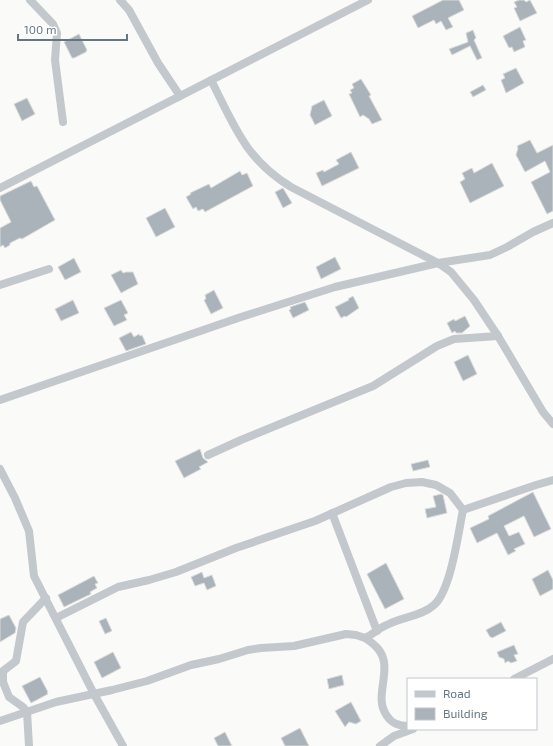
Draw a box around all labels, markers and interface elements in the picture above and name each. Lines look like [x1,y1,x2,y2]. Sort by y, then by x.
scale bar [18,16,127,42]
text: 100 m [24,22,56,36]
legend [407,678,537,730]
text: Road [443,686,471,700]
text: Building [443,706,488,720]

